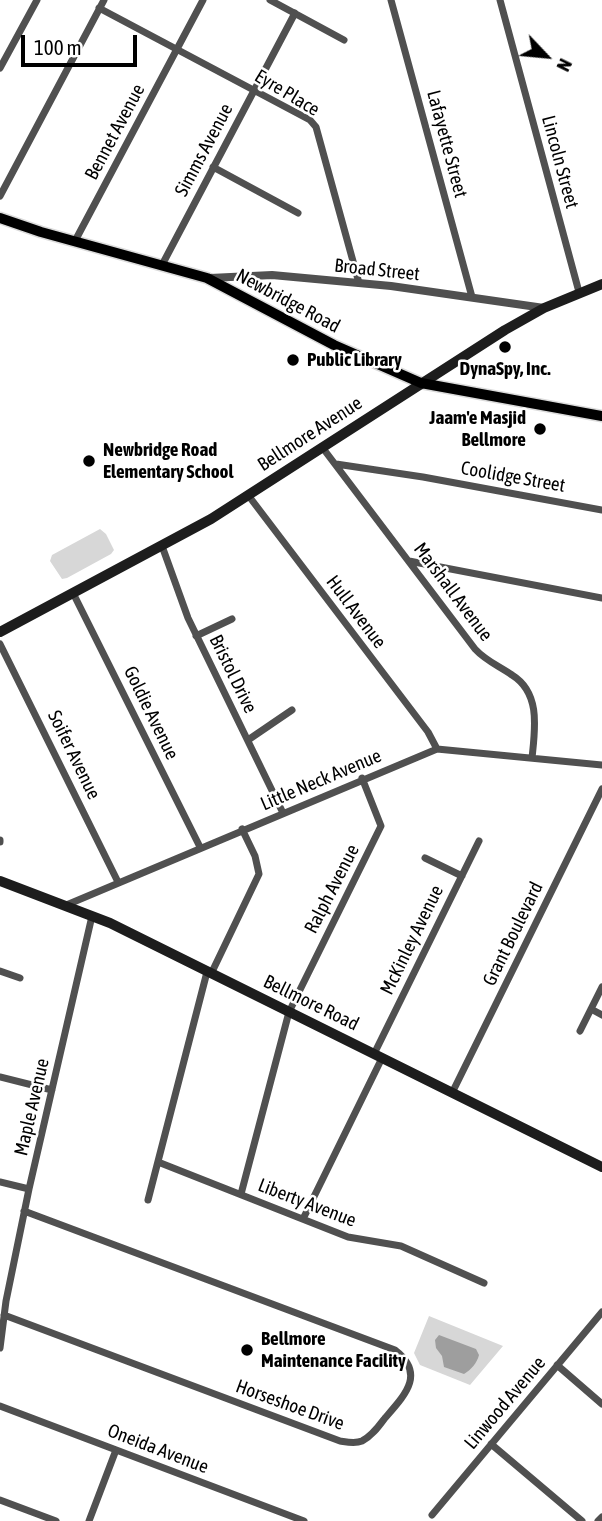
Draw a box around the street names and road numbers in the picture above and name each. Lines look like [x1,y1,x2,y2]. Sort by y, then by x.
street label: Eyre Place [250,65,324,121]
street label: Bennet Avenue [80,80,150,184]
street label: Lafayette Street [422,88,472,200]
street label: Simms Avenue [170,100,238,200]
street label: Lincoln Street [537,113,583,211]
street label: Broad Street [333,254,421,286]
street label: Newbridge Road [232,264,344,338]
street label: Bellmore Avenue [254,392,366,476]
street label: Coolidge Street [459,457,567,497]
street label: Marshall Avenue [409,538,497,646]
street label: Hull Avenue [321,571,391,653]
street label: Bristol Drive [204,631,262,717]
street label: Goldie Avenue [119,663,183,763]
street label: Soifer Avenue [43,707,105,803]
street label: Little Neck Avenue [257,744,385,816]
street label: Ralph Avenue [300,841,364,937]
street label: Grant Boulevard [478,878,548,990]
street label: McKinley Avenue [376,882,448,998]
street label: Bellmore Road [260,970,362,1036]
street label: Maple Avenue [10,1056,54,1158]
street label: Liberty Avenue [255,1174,359,1232]
street label: Linwood Avenue [460,1352,550,1454]
street label: Horseshoe Drive [233,1375,347,1435]
street label: Oneida Avenue [104,1419,212,1479]

